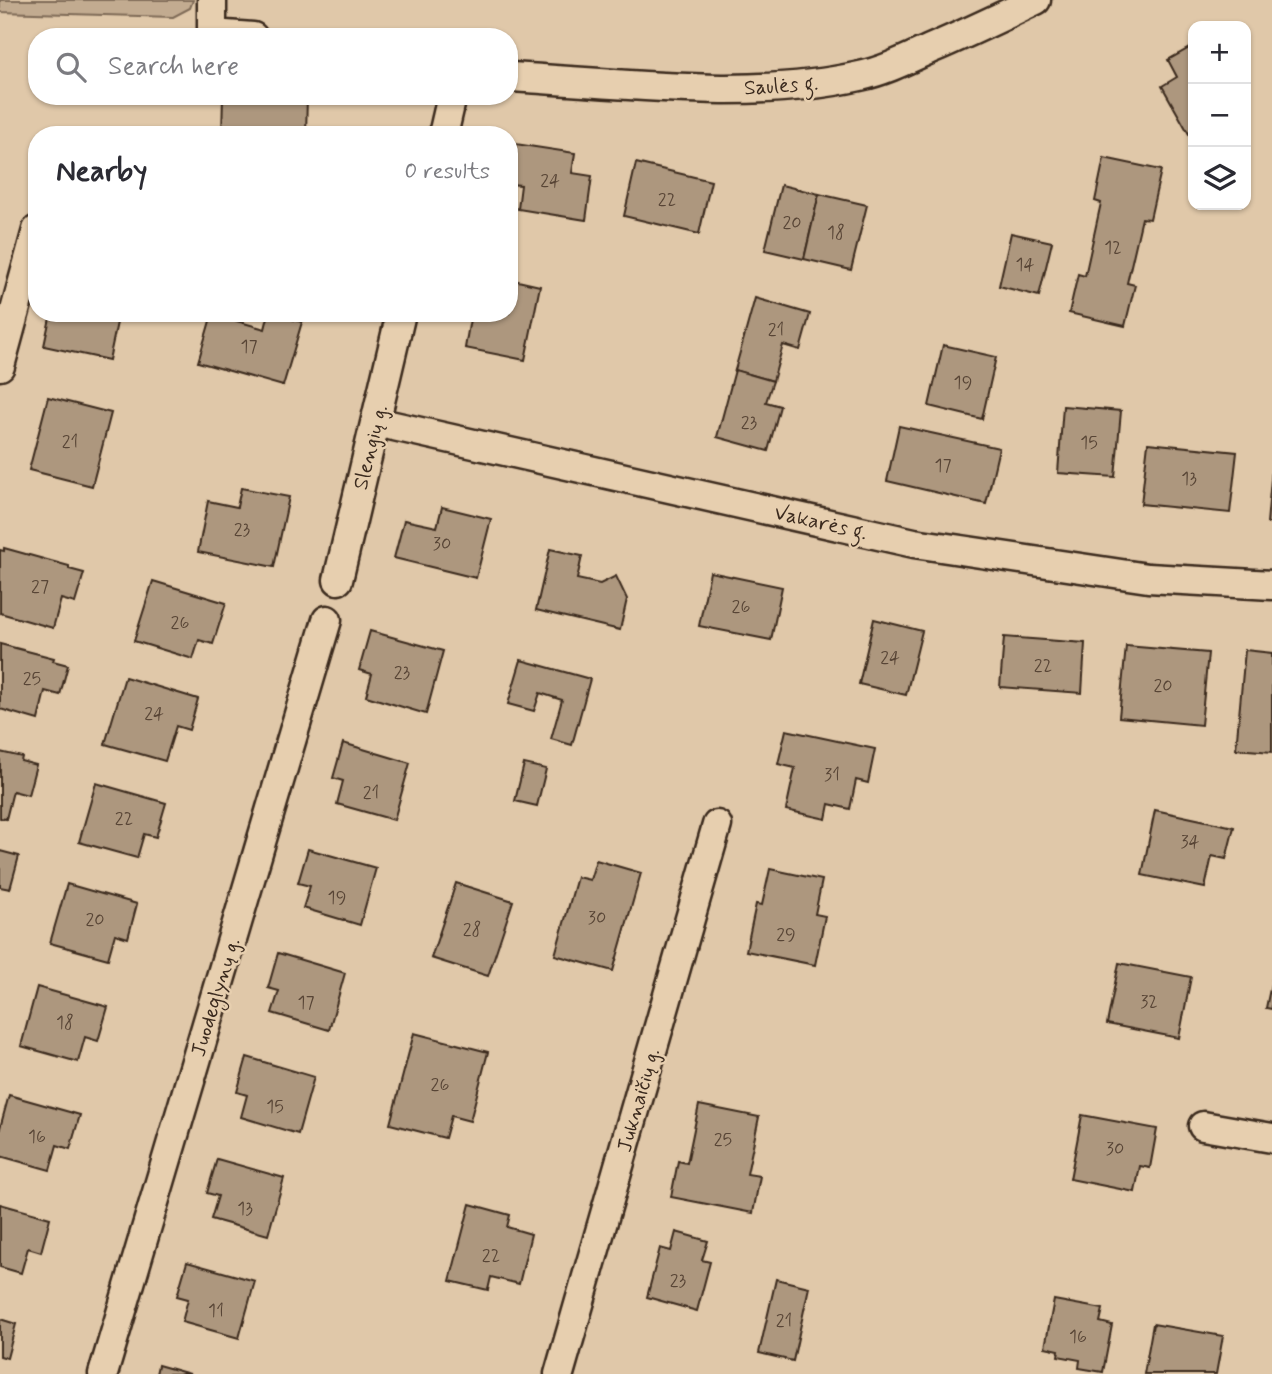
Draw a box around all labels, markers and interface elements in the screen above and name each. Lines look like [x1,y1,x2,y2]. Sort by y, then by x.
map controls [1188,21,1251,210]
button: + [1188,21,1251,84]
search box [28,28,518,105]
icon: search [52,48,90,86]
text: Search here [108,50,239,84]
street label: Saulės g. [743,69,819,105]
button: − [1188,84,1251,147]
button: layers [1188,147,1251,210]
text: Nearby [56,152,147,191]
text: 0 results [404,157,490,187]
house number: 24 [540,169,560,193]
house number: 22 [658,188,676,212]
house number: 20 [782,211,802,235]
house number: 18 [827,221,845,245]
house number: 12 [1104,236,1122,260]
house number: 14 [1016,253,1035,277]
house number: 21 [768,318,784,342]
house number: 17 [240,335,258,359]
house number: 19 [954,371,972,395]
street label: Slengių g. [347,402,395,493]
house number: 23 [741,411,758,435]
house number: 21 [62,430,78,454]
house number: 15 [1080,431,1098,455]
house number: 17 [934,454,952,478]
house number: 13 [1181,467,1197,491]
street label: Vakarės g. [771,499,870,549]
house number: 23 [234,518,251,542]
house number: 30 [433,532,451,556]
house number: 27 [31,575,49,599]
house number: 26 [732,595,750,619]
house number: 26 [171,611,189,635]
house number: 24 [880,646,900,670]
house number: 22 [1034,654,1052,678]
house number: 23 [394,661,411,685]
house number: 25 [23,667,41,691]
house number: 20 [1153,674,1173,698]
house number: 24 [144,702,164,726]
house number: 31 [824,763,840,787]
house number: 21 [363,781,379,805]
house number: 22 [115,807,133,831]
house number: 34 [1180,830,1200,854]
house number: 19 [328,886,346,910]
house number: 30 [588,906,606,930]
house number: 20 [85,908,105,932]
house number: 28 [463,918,481,942]
house number: 29 [776,923,796,947]
street label: Juodeglynų g. [185,934,248,1060]
house number: 32 [1140,990,1158,1014]
house number: 17 [297,991,315,1015]
house number: 18 [56,1011,74,1035]
street label: Juknaičių g. [611,1045,667,1156]
house number: 26 [431,1073,449,1097]
house number: 15 [266,1095,284,1119]
house number: 16 [28,1125,46,1149]
house number: 25 [714,1128,732,1152]
house number: 30 [1106,1137,1124,1161]
house number: 13 [237,1197,253,1221]
house number: 22 [482,1244,500,1268]
house number: 23 [670,1269,687,1293]
house number: 11 [208,1299,224,1323]
house number: 21 [776,1309,792,1333]
house number: 16 [1069,1325,1087,1349]

